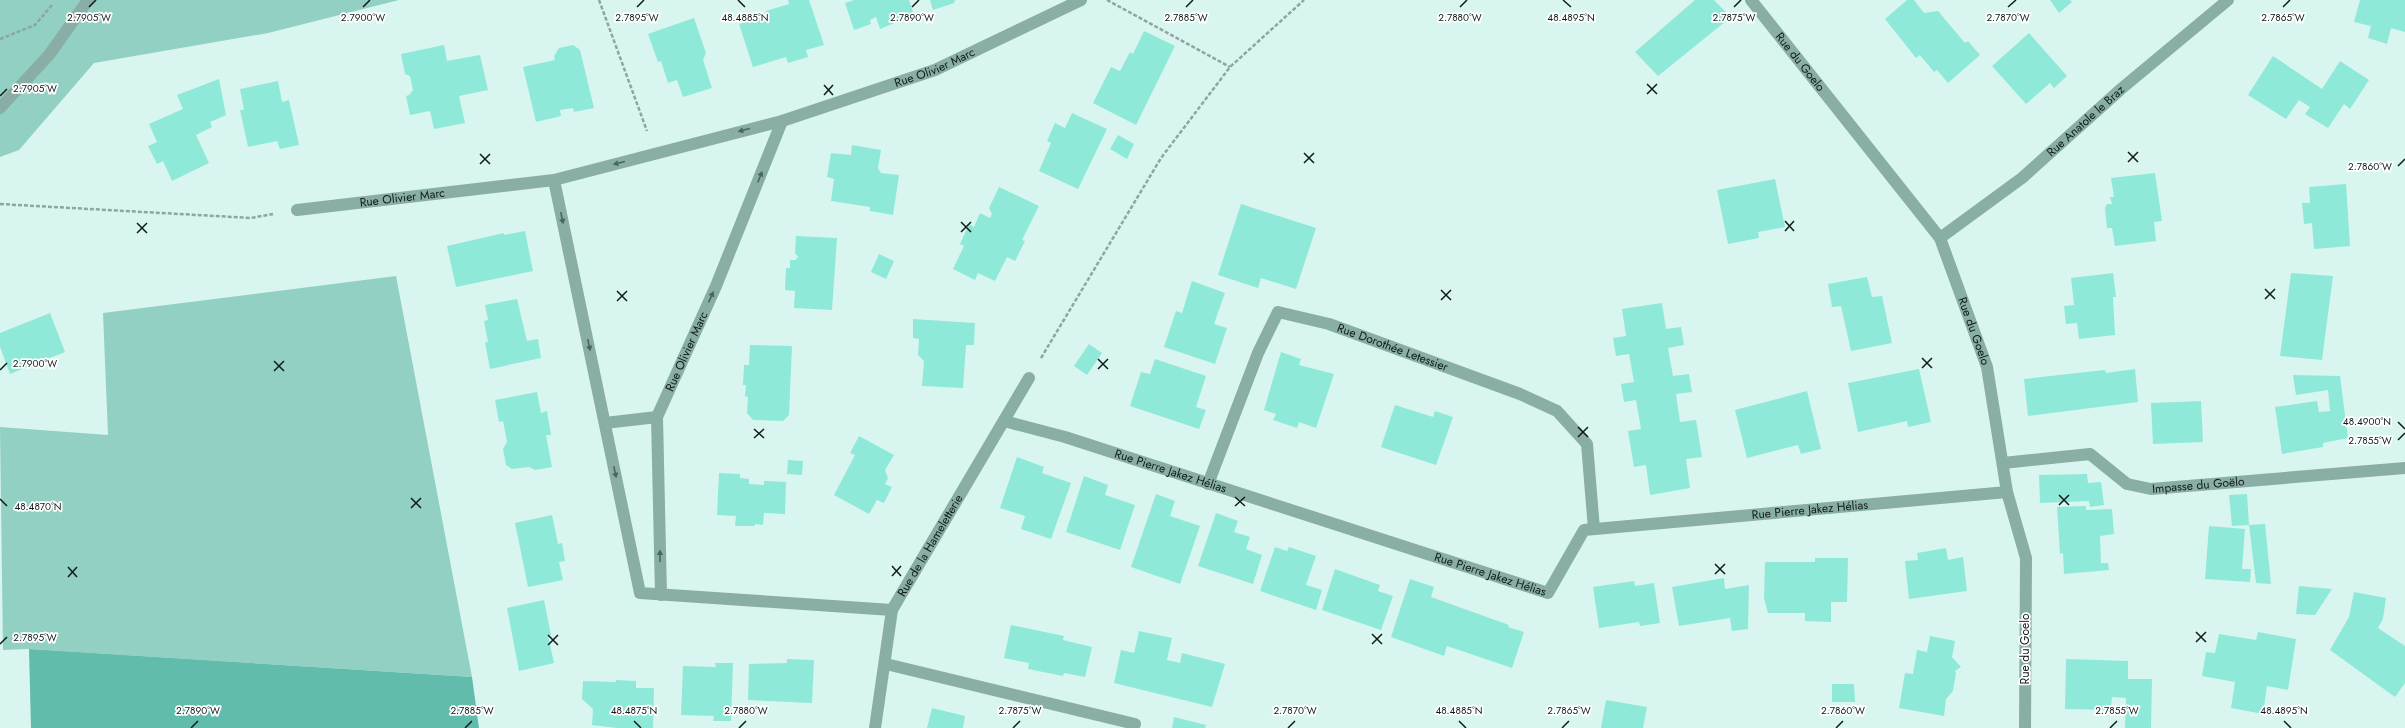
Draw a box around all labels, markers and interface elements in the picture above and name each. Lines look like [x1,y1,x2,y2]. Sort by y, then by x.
text: 2.7905°W [67,10,111,25]
text: 2.7900°W [341,10,385,25]
text: 2.7895°W [615,10,659,25]
text: 48.4885°N [721,10,769,25]
text: 2.7890°W [890,10,934,25]
text: 2.7885°W [1164,10,1208,25]
text: 2.7880°W [1438,10,1482,25]
text: 48.4895°N [1547,10,1595,25]
text: 2.7875°W [1713,10,1756,25]
text: 2.7870°W [1986,10,2030,25]
text: 2.7865°W [2261,10,2305,25]
street label: Rue du Goelo [1771,28,1830,96]
street label: Rue Olivier Marc [892,43,978,92]
text: 2.7905°W [13,81,57,96]
street label: Rue Anatole le Braz [2042,81,2129,161]
one-way arrow [738,128,751,134]
text: 2.7860°W [2348,159,2392,174]
one-way arrow [612,160,624,166]
one-way arrow [757,170,763,182]
street label: Rue Olivier Marc [359,184,446,212]
one-way arrow [560,212,566,224]
one-way arrow [708,292,714,303]
street label: Rue du Goelo [1953,295,1995,368]
street label: Rue Olivier Marc [661,308,712,394]
street label: Rue Dorothée Letessier [1335,319,1452,376]
one-way arrow [586,339,592,351]
text: 2.7900°W [13,356,57,371]
text: 48.4900°N [2343,414,2391,429]
text: 2.7855°W [2348,433,2392,448]
street label: Rue Pierre Jakez Hélias [1112,445,1229,498]
one-way arrow [613,466,619,478]
street label: Impasse du Goëlo [2151,472,2246,498]
street label: Rue de la Hameletterie [893,491,967,600]
street label: Rue Pierre Jakez Hélias [1751,496,1869,524]
text: 48.4870°N [14,499,62,514]
street label: Rue Pierre Jakez Hélias [1432,548,1549,601]
one-way arrow [657,550,664,562]
street label: Rue du Goelo [2016,613,2034,684]
text: 2.7895°W [13,630,57,645]
text: 2.7890°W [176,703,220,718]
text: 2.7885°W [450,703,494,718]
text: 48.4875°N [611,703,657,718]
text: 2.7880°W [724,703,768,718]
text: 2.7875°W [999,703,1042,718]
text: 2.7870°W [1273,703,1317,718]
text: 48.4885°N [1435,703,1483,718]
text: 2.7865°W [1547,703,1591,718]
text: 2.7860°W [1821,703,1865,718]
text: 2.7855°W [2095,703,2139,718]
text: 48.4895°N [2260,703,2308,718]

